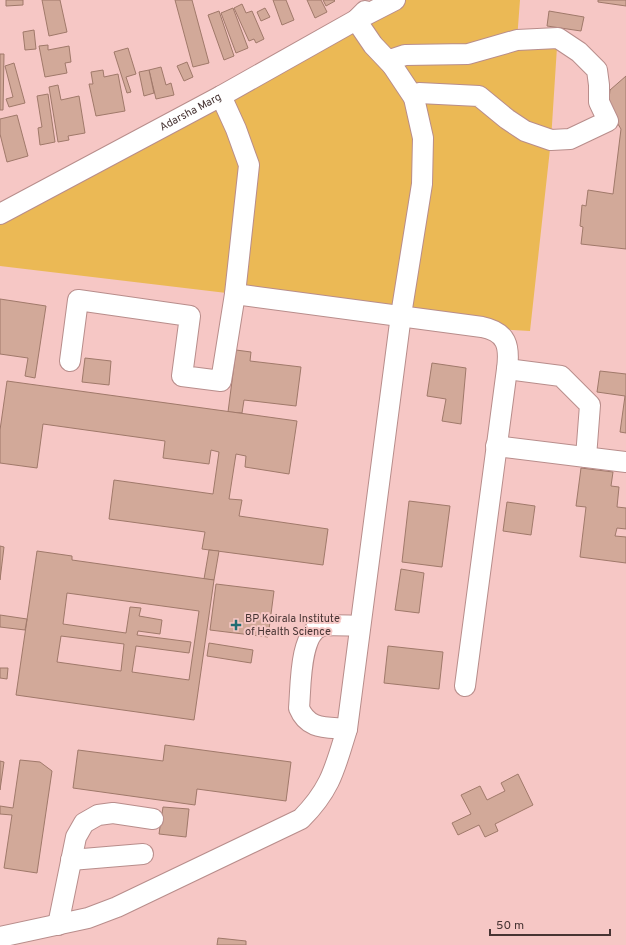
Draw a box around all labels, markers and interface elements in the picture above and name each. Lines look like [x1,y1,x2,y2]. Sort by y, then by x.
street label: Adarsha Marg [157,90,224,134]
place label: BP Koirala Institute of Health Science [245,612,340,639]
marker: BP Koirala Institute of Health Science [230,619,242,631]
scale bar [490,911,610,937]
text: 50 m [496,918,524,934]

